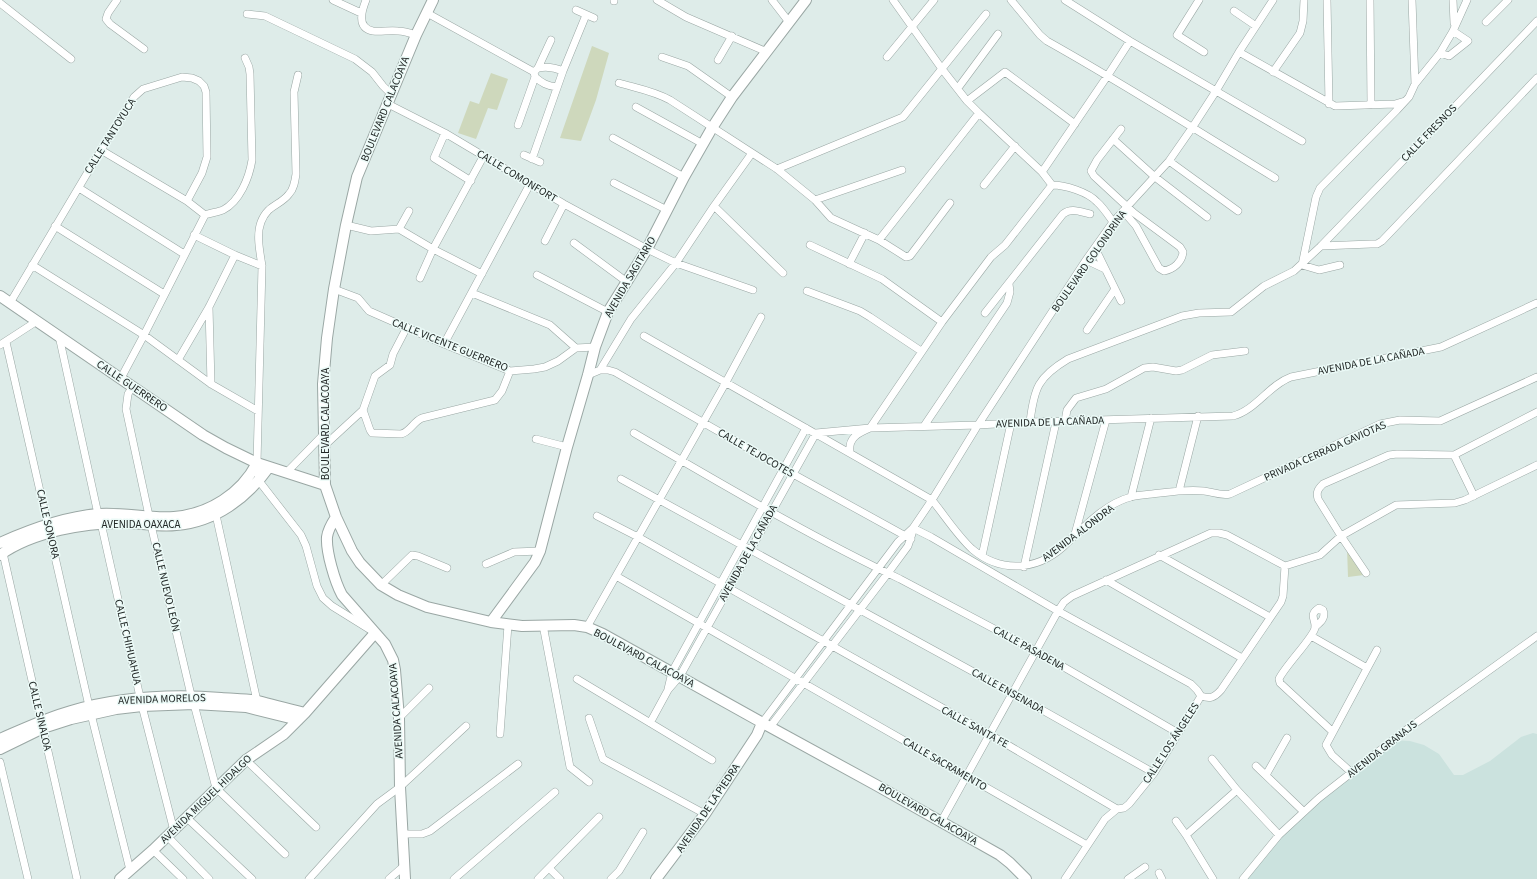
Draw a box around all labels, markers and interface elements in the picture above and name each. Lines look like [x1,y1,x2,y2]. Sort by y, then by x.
street label: BOULEVARD CALACOAYA [357,54,413,164]
street label: CALLE TANTOYUCA [81,95,139,177]
street label: CALLE FRESNOS [1398,101,1460,165]
street label: CALLE COMONFORT [474,146,560,206]
street label: BOULEVARD GOLONDRINA [1048,207,1130,315]
street label: AVENIDA SAGITARIO [601,234,659,320]
street label: CALLE VICENTE GUERRERO [390,315,510,375]
street label: AVENIDA DE LA CAÑADA [1316,343,1426,379]
street label: CALLE GUERRERO [94,357,170,415]
street label: BOULEVARD CALACOAYA [318,368,333,480]
street label: AVENIDA DE LA CAÑADA [996,413,1104,431]
street label: PRIVADA CERRADA GAVIOTAS [1261,417,1389,485]
street label: CALLE TEJOCOTES [715,425,797,481]
street label: CALLE SONORA [33,488,63,560]
street label: AVENIDA ALONDRA [1039,501,1117,565]
street label: AVENIDA DE LA CAÑADA [715,502,781,604]
street label: AVENIDA OAXACA [101,517,181,532]
street label: CALLE NUEVO LEÓN [148,541,184,633]
street label: CALLE CHIHUAHUA [111,598,145,686]
street label: CALLE PASADENA [990,622,1068,674]
street label: BOULEVARD CALACOAYA [591,625,697,691]
street label: AVENIDA CALACOAYA [385,663,407,759]
street label: CALLE ENSENADA [969,665,1047,717]
street label: CALLE SINALOA [25,680,55,752]
street label: AVENIDA MORELOS [118,690,206,708]
street label: CALLE LOS ÁNGELES [1139,699,1203,787]
street label: CALLE SANTA FE [939,702,1012,752]
street label: AVENIDA GRANAJS [1344,717,1420,781]
street label: CALLE SACRAMENTO [900,734,990,794]
street label: AVENIDA MIGUEL HIDALGO [157,751,255,847]
street label: AVENIDA DE LA PIEDRA [673,761,743,855]
street label: BOULEVARD CALACOAYA [876,779,980,849]

